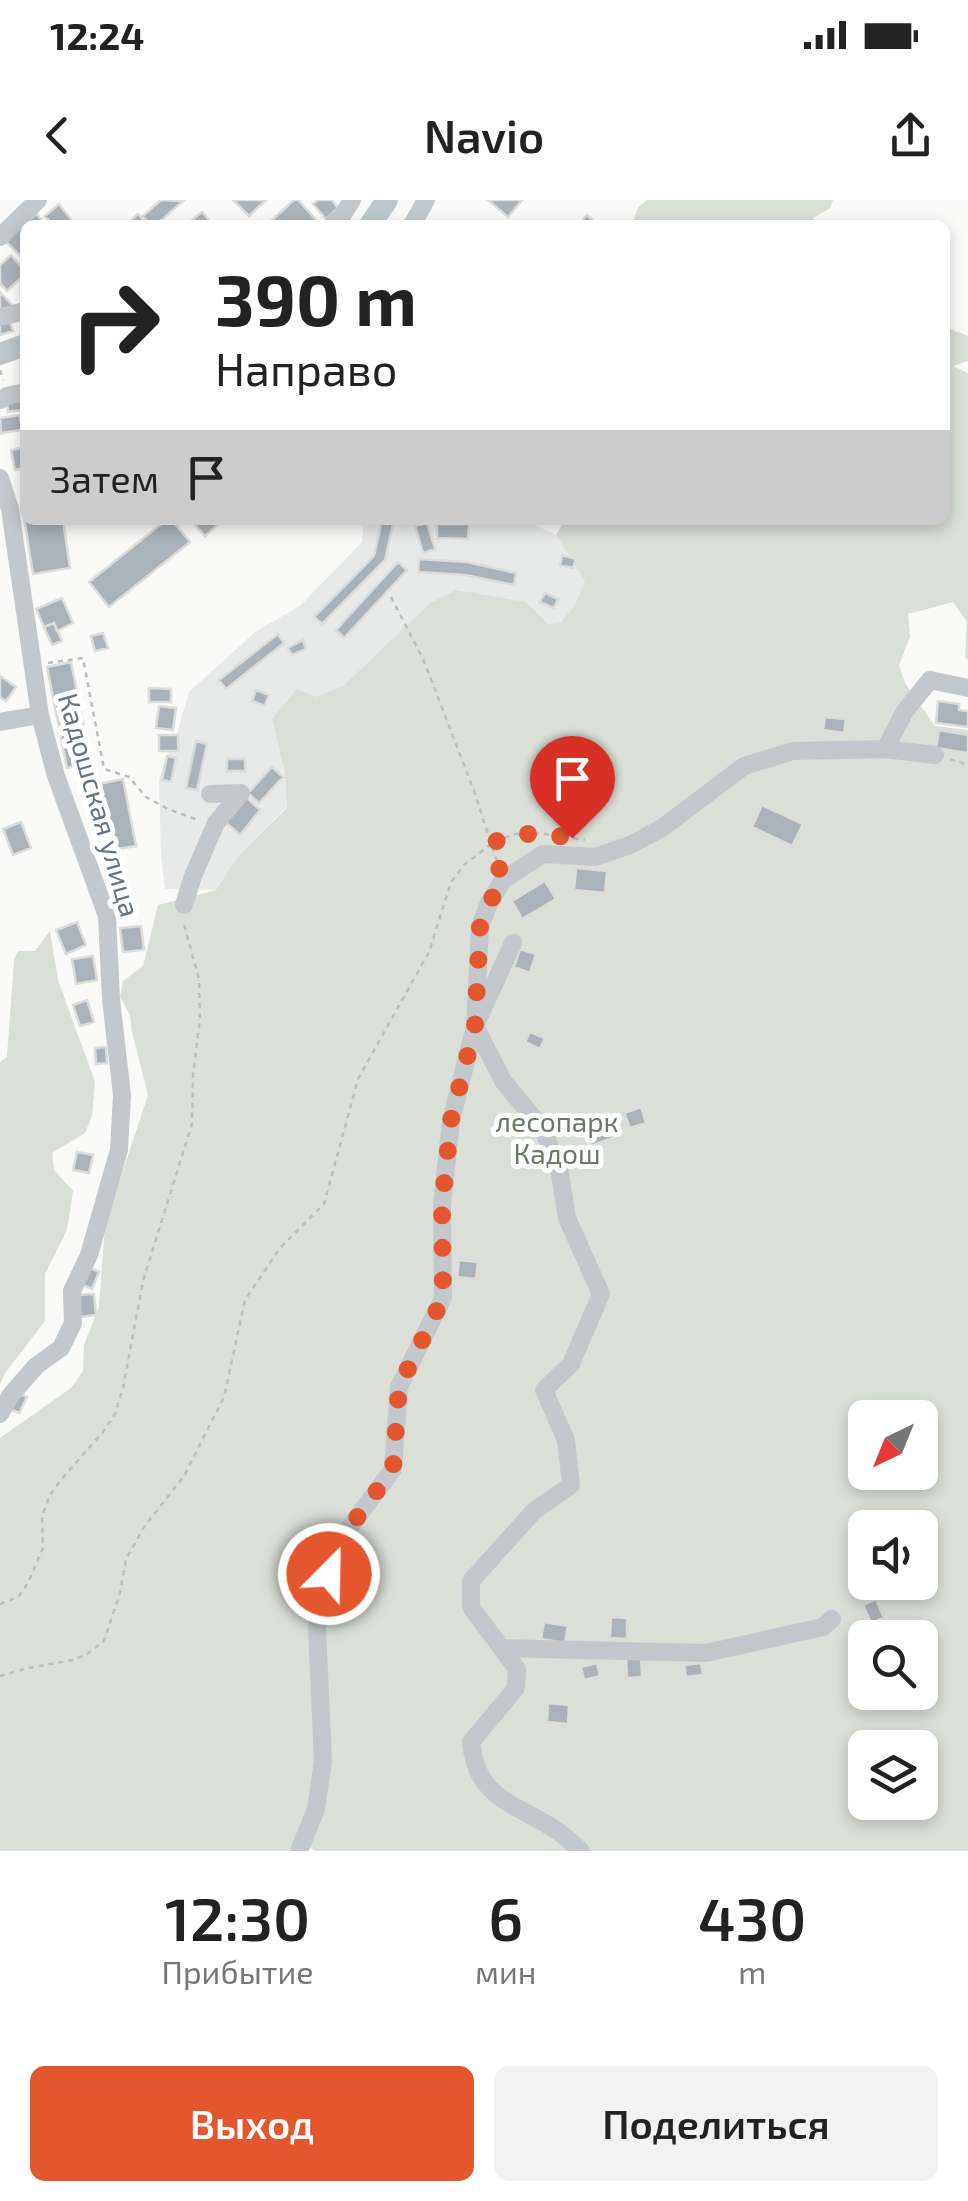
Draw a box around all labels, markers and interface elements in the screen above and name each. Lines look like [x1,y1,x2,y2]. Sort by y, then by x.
text: 12:24 [50,12,145,58]
icon: back [30,108,85,163]
text: Navio [424,108,544,162]
icon: share [883,108,938,163]
text: 390 m [215,256,417,340]
icon: right [50,260,180,390]
text: Направо [215,341,397,395]
icon: arrive [179,450,234,505]
text: Затем [50,455,159,501]
street label: Кадошская улица [52,689,148,920]
pin [530,736,615,839]
icon: arrive [545,751,600,806]
park label: лесопарк Кадош [495,1104,619,1170]
north arrow [848,1400,938,1490]
map controls [848,1400,938,1820]
button: sound [848,1510,938,1600]
position arrow [277,1522,381,1626]
button: search [848,1620,938,1710]
button: layers [848,1730,938,1820]
text: 12:30 [165,1881,310,1953]
text: 6 [488,1881,523,1953]
text: 430 [698,1881,806,1953]
text: Прибытие [162,1952,314,1990]
text: мин [475,1952,536,1990]
text: m [738,1952,766,1990]
button: Выход [30,2066,474,2181]
button: Поделиться [494,2066,938,2181]

